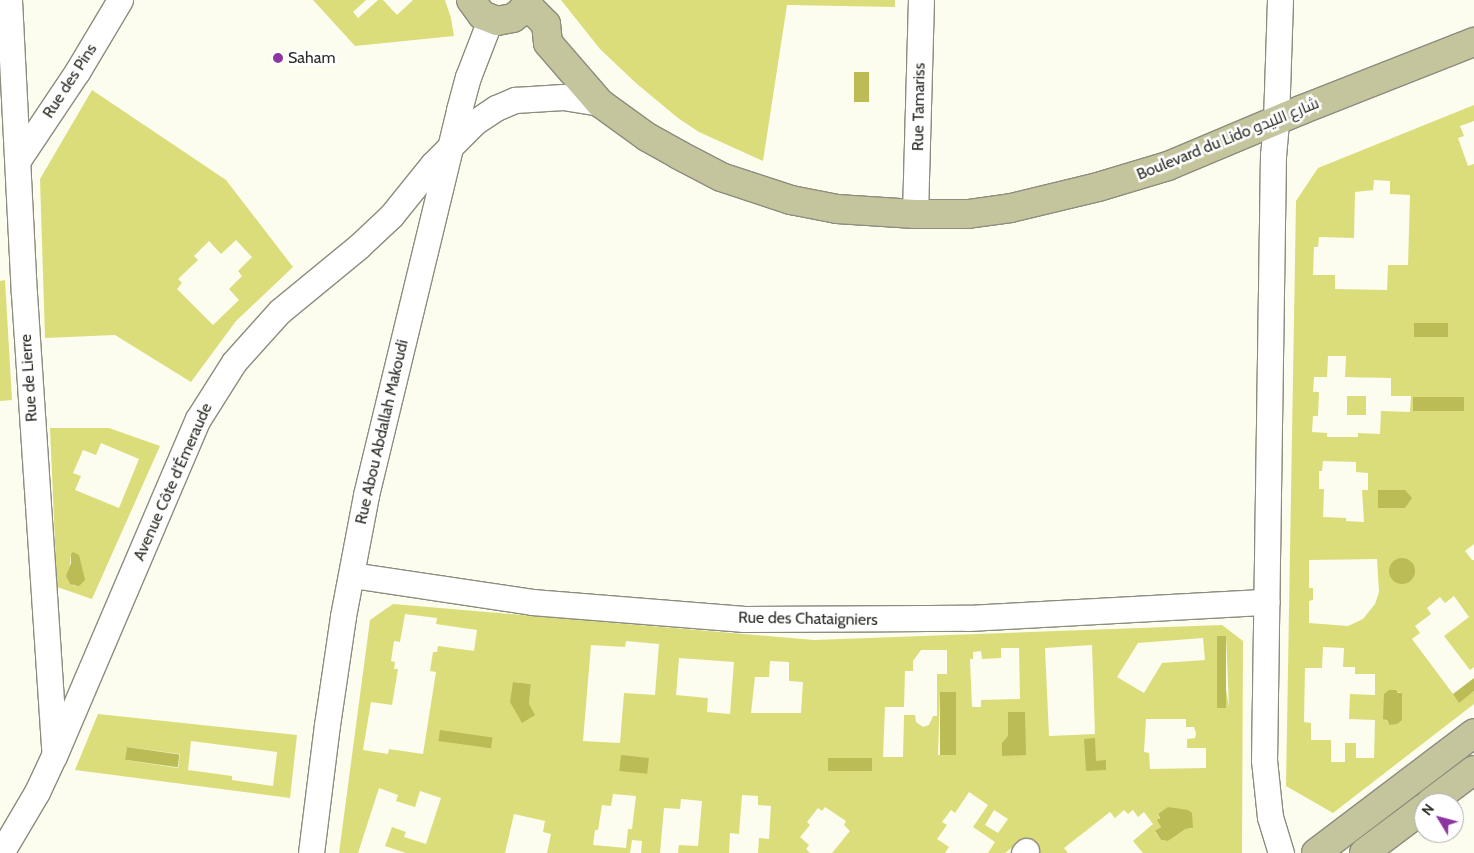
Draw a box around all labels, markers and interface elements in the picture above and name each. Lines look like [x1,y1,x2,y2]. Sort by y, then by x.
street label: Rue des Pins [39,40,101,122]
place label: Saham [288,48,335,68]
marker: Saham [272,52,284,64]
street label: Rue Tamariss [909,63,929,151]
street label: Boulevard du Lido شارع الليدو [1134,94,1322,184]
street label: Rue de Lierre [16,333,42,423]
street label: Rue Abou Abdallah Makoudi [351,338,413,526]
street label: Avenue Côte d'Émeraude [130,400,216,564]
street label: Rue des Chataigniers [738,608,878,630]
north arrow [1414,793,1464,843]
text: N [1418,800,1438,819]

